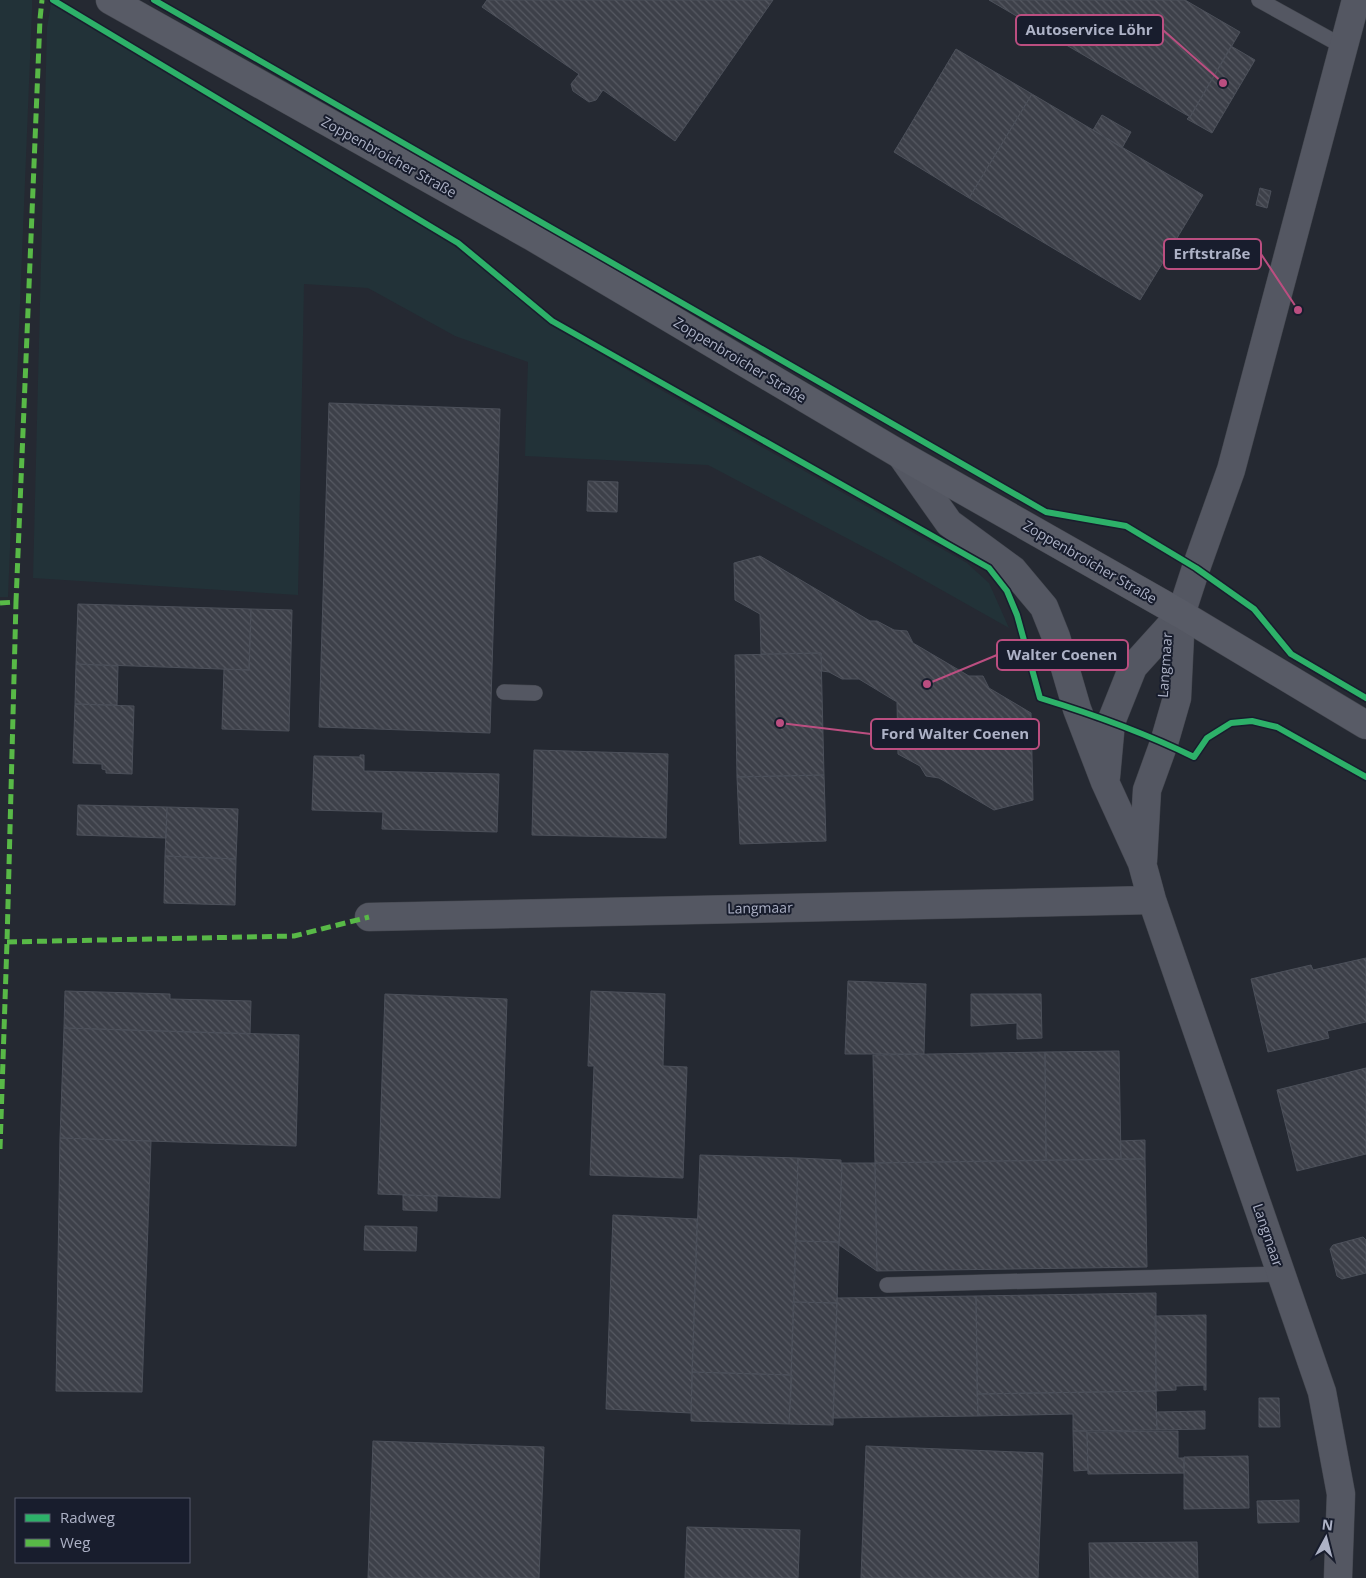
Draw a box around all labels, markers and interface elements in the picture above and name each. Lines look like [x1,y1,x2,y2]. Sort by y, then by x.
callout: Autoservice Löhr [1016,15,1163,45]
text: Autoservice Löhr [1025,19,1153,39]
street label: Zoppenbroicher Straße [318,112,460,202]
callout: Erftstraße [1164,239,1261,269]
text: Erftstraße [1174,243,1251,263]
street label: Zoppenbroicher Straße [670,312,810,407]
street label: Zoppenbroicher Straße [1020,515,1161,608]
street label: Langmaar [1153,631,1176,698]
callout: Walter Coenen [997,640,1128,670]
text: Walter Coenen [1007,644,1117,664]
callout: Ford Walter Coenen [871,719,1039,749]
text: Ford Walter Coenen [881,723,1029,743]
street label: Langmaar [727,897,793,918]
street label: Langmaar [1249,1201,1288,1269]
legend [15,1498,190,1563]
text: Radweg [60,1507,115,1527]
north arrow [1301,1513,1351,1563]
text: N [1321,1514,1334,1535]
text: Weg [60,1532,90,1552]

